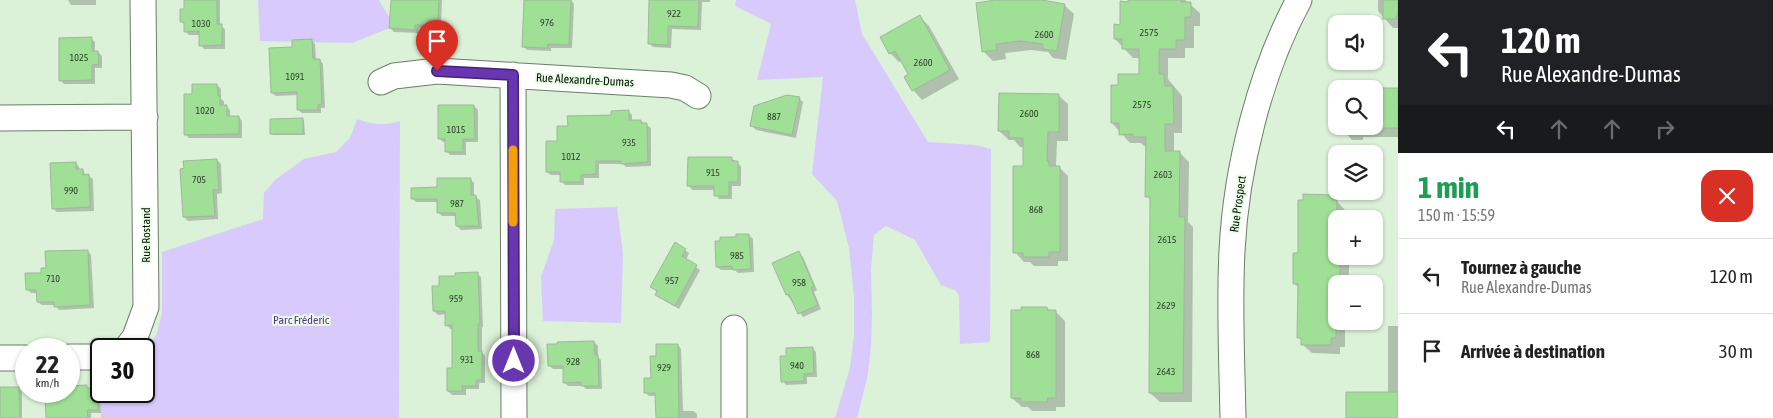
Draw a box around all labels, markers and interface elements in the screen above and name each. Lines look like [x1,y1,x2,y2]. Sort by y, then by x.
house number: 922 [667,8,681,19]
map controls [1328,15,1383,330]
button: sound [1328,15,1383,70]
house number: 976 [540,17,554,28]
house number: 1030 [192,18,211,29]
pin [416,20,458,71]
icon: left [1418,20,1483,85]
text: 120 m [1501,20,1580,60]
icon: arrive [423,27,451,55]
house number: 2575 [1140,27,1159,38]
house number: 2600 [1035,29,1054,40]
house number: 1025 [70,52,89,63]
house number: 2600 [914,57,933,68]
text: Rue Alexandre-Dumas [1501,61,1681,87]
street label: Rue Alexandre-Dumas [536,70,634,90]
house number: 1091 [286,71,305,82]
button: search [1328,80,1383,135]
house number: 2575 [1133,99,1152,110]
house number: 1020 [196,105,215,116]
house number: 2600 [1020,108,1039,119]
house number: 887 [767,111,781,122]
icon: left [1492,115,1520,143]
icon: ahead [1545,115,1573,143]
icon: ahead [1598,115,1626,143]
icon: right [1651,115,1679,143]
house number: 1015 [447,124,466,135]
house number: 935 [622,137,636,148]
button: layers [1328,145,1383,200]
house number: 1012 [562,151,581,162]
house number: 915 [706,167,720,178]
house number: 2603 [1154,169,1173,180]
text: 1 min [1418,170,1479,204]
button: close [1701,170,1753,222]
house number: 705 [192,174,206,185]
street label: Rue Prospect [1227,174,1249,233]
house number: 990 [64,185,78,196]
house number: 987 [450,198,464,209]
house number: 868 [1029,204,1043,215]
text: 150 m · 15:59 [1418,206,1495,224]
street label: Rue Rostand [139,207,153,263]
button: + [1328,210,1383,265]
house number: 2615 [1158,234,1177,245]
house number: 985 [730,250,744,261]
text: Tournez à gauche [1461,256,1581,278]
icon: left [1418,262,1446,290]
text: 120 m [1710,265,1753,287]
house number: 710 [46,273,60,284]
house number: 957 [665,275,679,286]
button: − [1328,275,1383,330]
house number: 958 [792,277,806,288]
text: Rue Alexandre-Dumas [1461,278,1592,296]
house number: 959 [449,293,463,304]
house number: 2629 [1157,300,1176,311]
park label: Parc Fréderic [273,313,330,327]
position arrow [487,334,539,386]
icon: arrive [1418,337,1446,365]
speed limit sign: 30 [90,338,155,403]
text: Arrivée à destination [1461,340,1605,362]
text: 30 m [1719,340,1753,362]
house number: 868 [1026,349,1040,360]
text: 22 [36,350,59,378]
house number: 931 [460,354,474,365]
house number: 928 [566,356,580,367]
house number: 940 [790,360,804,371]
house number: 929 [657,362,671,373]
house number: 2643 [1157,366,1176,377]
text: km/h [36,376,59,390]

